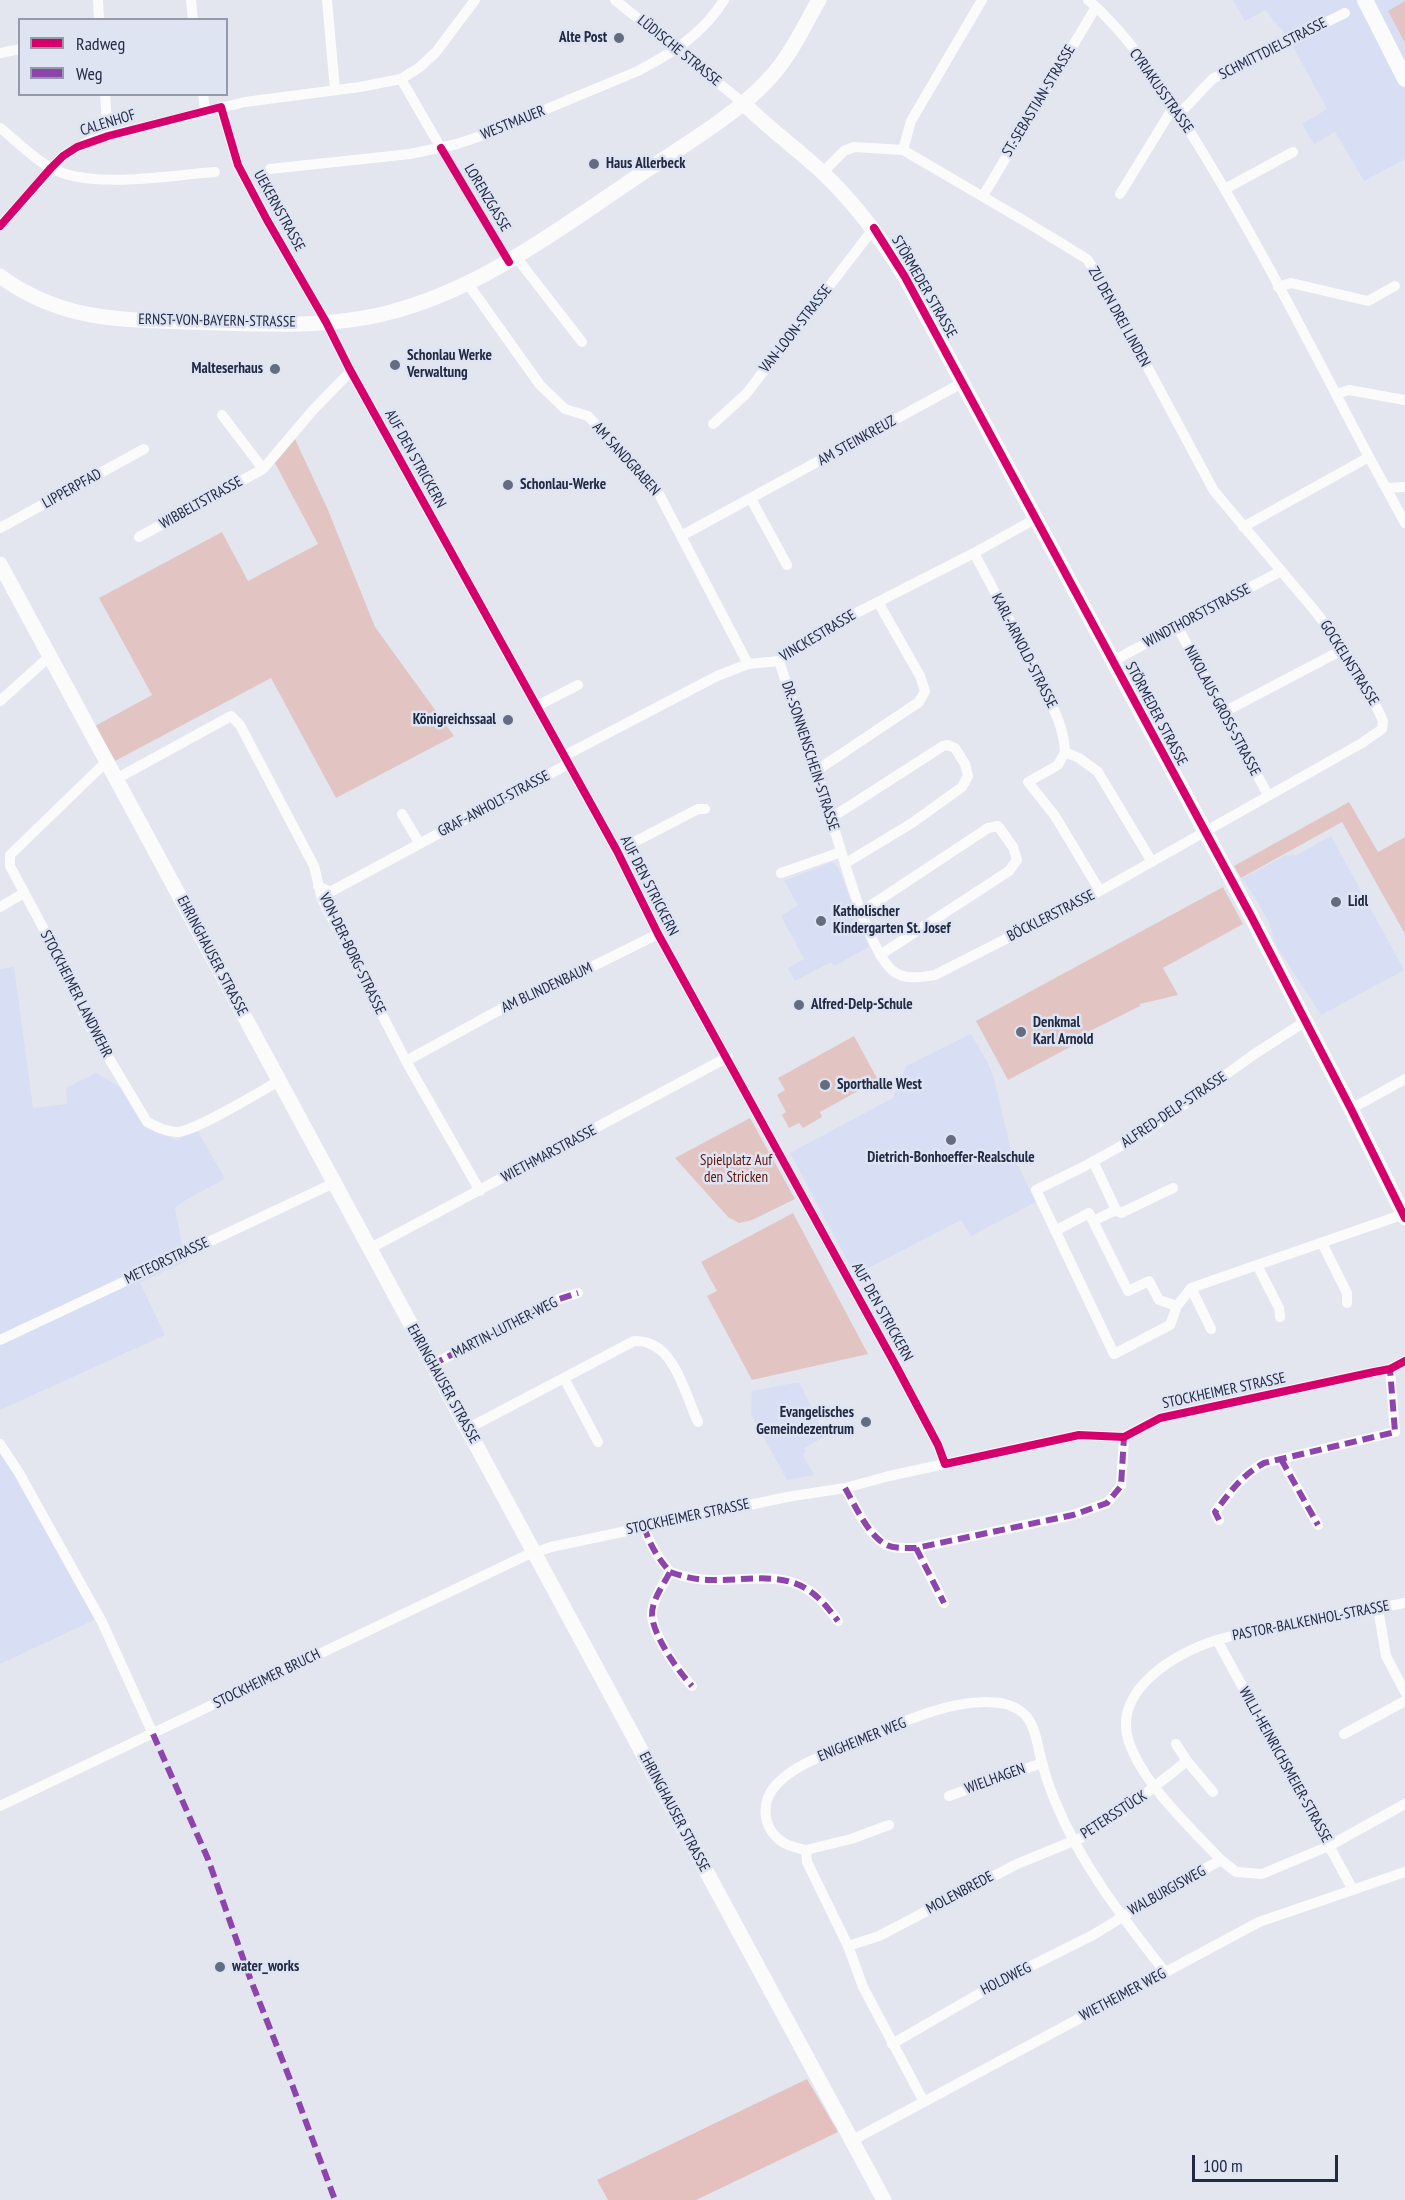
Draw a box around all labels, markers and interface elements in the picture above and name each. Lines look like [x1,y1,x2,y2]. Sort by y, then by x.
street label: LÜDISCHE STRASSE [633,12,725,90]
street label: SCHMITTDIELSTRASSE [1216,14,1330,84]
legend [18,18,228,96]
place label: Alte Post [559,29,607,47]
marker: Alte Post [612,31,626,45]
text: Radweg [76,32,125,55]
street label: ST.-SEBASTIAN-STRASSE [999,42,1079,160]
street label: CYRIAKUSSTRASSE [1125,45,1197,137]
text: Weg [76,62,103,85]
street label: WESTMAUER [478,102,548,144]
street label: CALENHOF [78,106,138,140]
place label: Haus Allerbeck [606,155,685,173]
marker: Haus Allerbeck [587,157,601,171]
street label: LORENZGASSE [460,161,514,235]
street label: UEKERNSTRASSE [249,167,309,255]
street label: STÖRMEDER STRASSE [887,233,961,341]
street label: ZU DEN DREI LINDEN [1084,264,1154,370]
street label: VAN-LOON-STRASSE [756,281,836,377]
street label: ERNST-VON-BAYERN-STRASSE [138,311,296,331]
place label: Schonlau Werke Verwaltung [407,347,492,382]
marker: Schonlau Werke Verwaltung [388,358,402,372]
place label: Malteserhaus [191,360,263,378]
marker: Malteserhaus [268,362,282,376]
street label: AUF DEN STRICKERN [381,407,449,511]
street label: AM STEINKREUZ [815,412,899,470]
street label: AM SANDGRABEN [588,419,664,499]
street label: LIPPERPFAD [39,465,105,513]
street label: WIBBELTSTRASSE [156,473,246,533]
place label: Schonlau-Werke [520,476,606,494]
marker: Schonlau-Werke [501,478,515,492]
street label: WINDTHORSTSTRASSE [1140,580,1254,652]
street label: KARL-ARNOLD-STRASSE [987,591,1061,711]
street label: VINCKESTRASSE [777,606,859,666]
street label: GOCKELNSTRASSE [1316,617,1382,709]
street label: NIKOLAUS-GROSS-STRASSE [1180,643,1264,779]
street label: STÖRMEDER STRASSE [1121,659,1191,769]
street label: DR.-SONNENSCHEIN-STRASSE [777,679,843,833]
place label: Königreichssaal [413,711,496,729]
marker: Königreichssaal [501,713,515,727]
street label: GRAF-ANHOLT-STRASSE [435,767,553,841]
street label: AUF DEN STRICKERN [616,833,682,939]
street label: BÖCKLERSTRASSE [1004,886,1098,946]
street label: VON-DER-BORG-STRASSE [315,890,389,1018]
street label: EHRINGHAUSER STRASSE [173,893,251,1019]
place label: Lidl [1348,893,1368,911]
marker: Lidl [1329,895,1343,909]
place label: Katholischer Kindergarten St. Josef [833,903,950,938]
marker: Katholischer Kindergarten St. Josef [814,914,828,928]
street label: STOCKHEIMER LANDWEHR [36,927,116,1061]
street label: AM BLINDENBAUM [499,959,595,1017]
place label: Alfred-Delp-Schule [811,996,913,1014]
marker: Alfred-Delp-Schule [792,998,806,1012]
place label: Denkmal Karl Arnold [1033,1014,1094,1049]
marker: Denkmal Karl Arnold [1014,1025,1028,1039]
street label: ALFRED-DELP-STRASSE [1118,1068,1230,1152]
place label: Sporthalle West [837,1076,922,1094]
marker: Sporthalle West [818,1078,832,1092]
street label: WIETHMARSTRASSE [498,1121,600,1187]
marker: Dietrich-Bonhoeffer-Realschule [944,1133,958,1147]
place label: Dietrich-Bonhoeffer-Realschule [867,1149,1035,1167]
park label: Spielplatz Auf den Stricken [700,1152,772,1187]
street label: METEORSTRASSE [122,1234,212,1288]
street label: AUF DEN STRICKERN [848,1260,916,1364]
street label: MARTIN-LUTHER-WEG [449,1294,561,1362]
street label: EHRINGHAUSER STRASSE [403,1321,483,1447]
street label: STOCKHEIMER STRASSE [1161,1369,1287,1413]
place label: Evangelisches Gemeindezentrum [756,1404,854,1439]
marker: Evangelisches Gemeindezentrum [859,1415,873,1429]
street label: STOCKHEIMER STRASSE [625,1495,751,1539]
street label: PASTOR-BALKENHOL-STRASSE [1231,1597,1391,1645]
street label: STOCKHEIMER BRUCH [211,1645,323,1713]
street label: WILLI-HEINRICHSMEIER-STRASSE [1235,1684,1335,1846]
street label: ENIGHEIMER WEG [815,1714,909,1766]
street label: EHRINGHAUSER STRASSE [635,1749,713,1875]
street label: WIELHAGEN [962,1760,1028,1798]
street label: PETERSSTÜCK [1078,1787,1150,1843]
street label: WALBURGISWEG [1125,1862,1209,1920]
street label: MOLENBREDE [923,1868,997,1918]
place label: water_works [232,1958,299,1976]
street label: HOLDWEG [978,1959,1034,1999]
marker: water_works [213,1960,227,1974]
street label: WIETHEIMER WEG [1077,1965,1169,2025]
scale bar [1195,2143,1340,2181]
text: 100 m [1203,2154,1243,2177]

